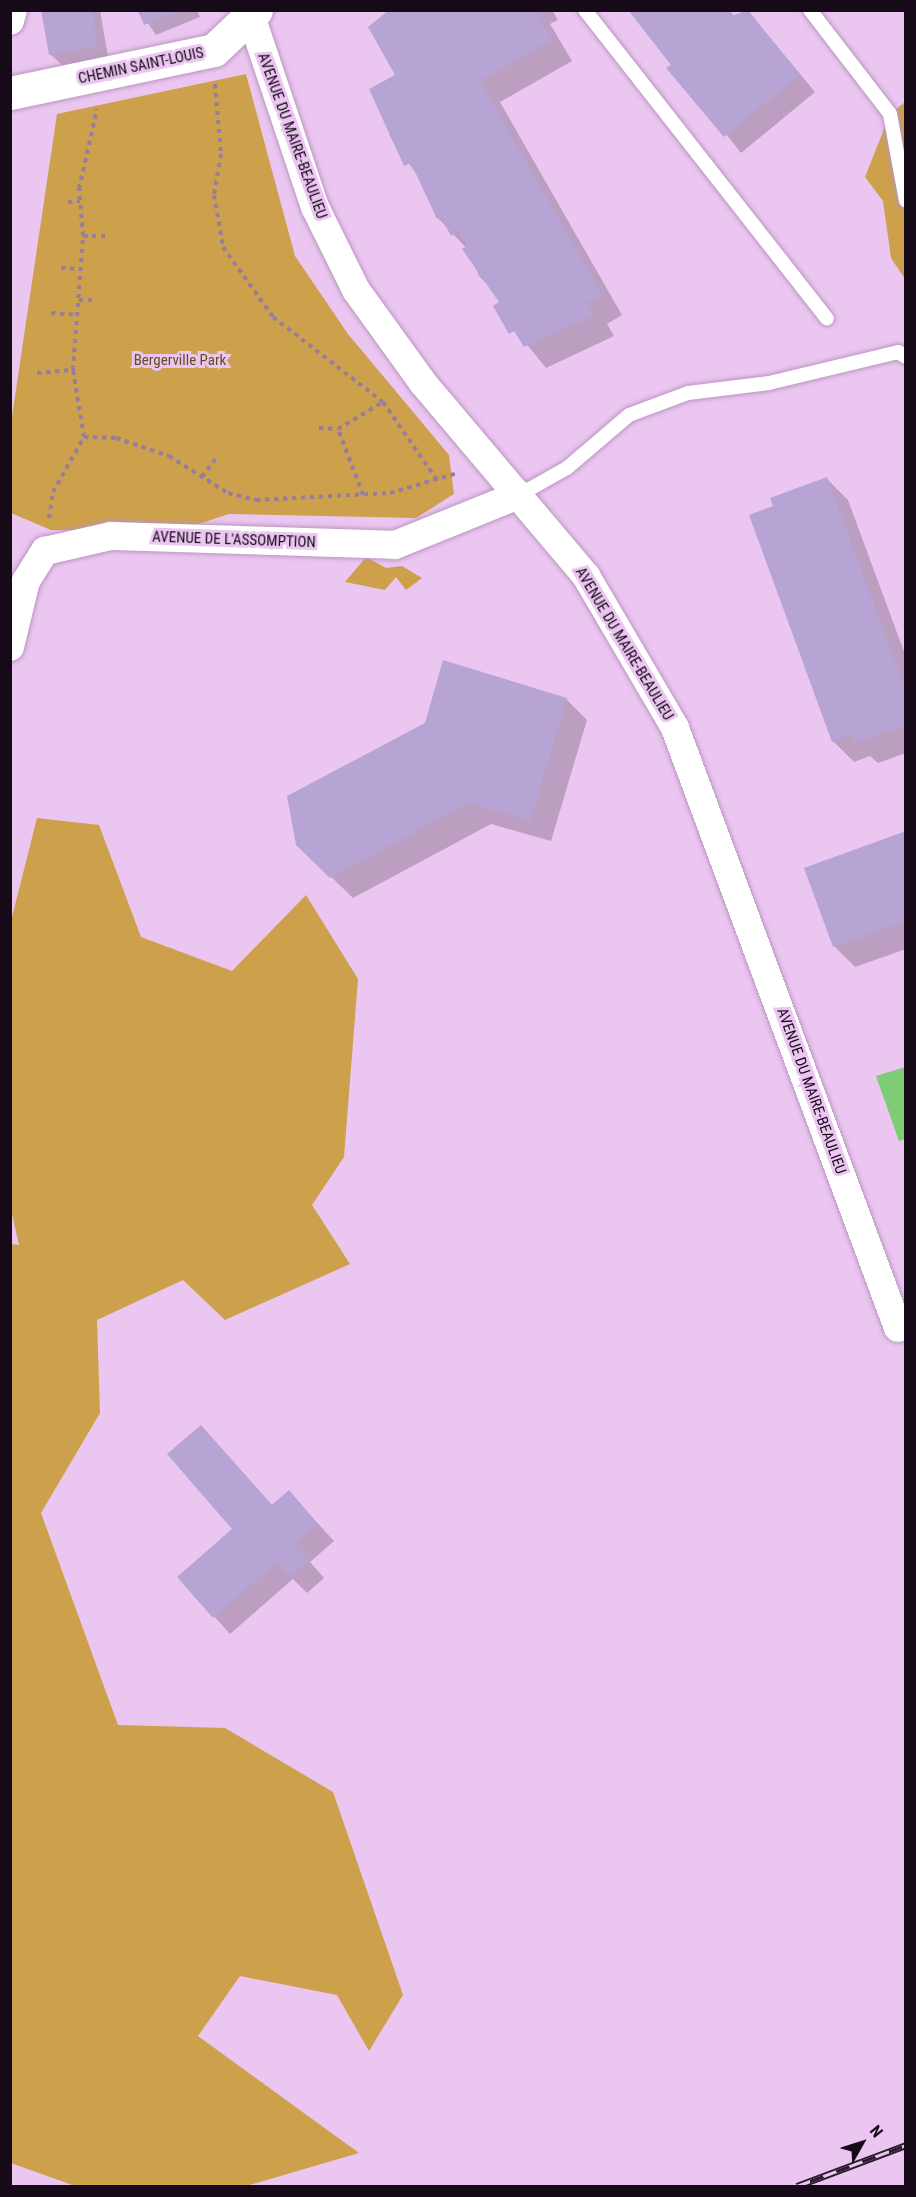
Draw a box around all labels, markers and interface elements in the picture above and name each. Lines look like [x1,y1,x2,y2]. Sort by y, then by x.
street label: CHEMIN SAINT-LOUIS [77,44,205,88]
street label: AVENUE DU MAIRE-BEAULIEU [254,51,330,221]
park label: Bergerville Park [134,352,226,370]
street label: AVENUE DE L'ASSOMPTION [152,528,316,552]
street label: AVENUE DU MAIRE-BEAULIEU [571,564,677,724]
street label: AVENUE DU MAIRE-BEAULIEU [773,1006,849,1176]
north arrow [832,2113,892,2173]
text: N [866,2122,887,2141]

